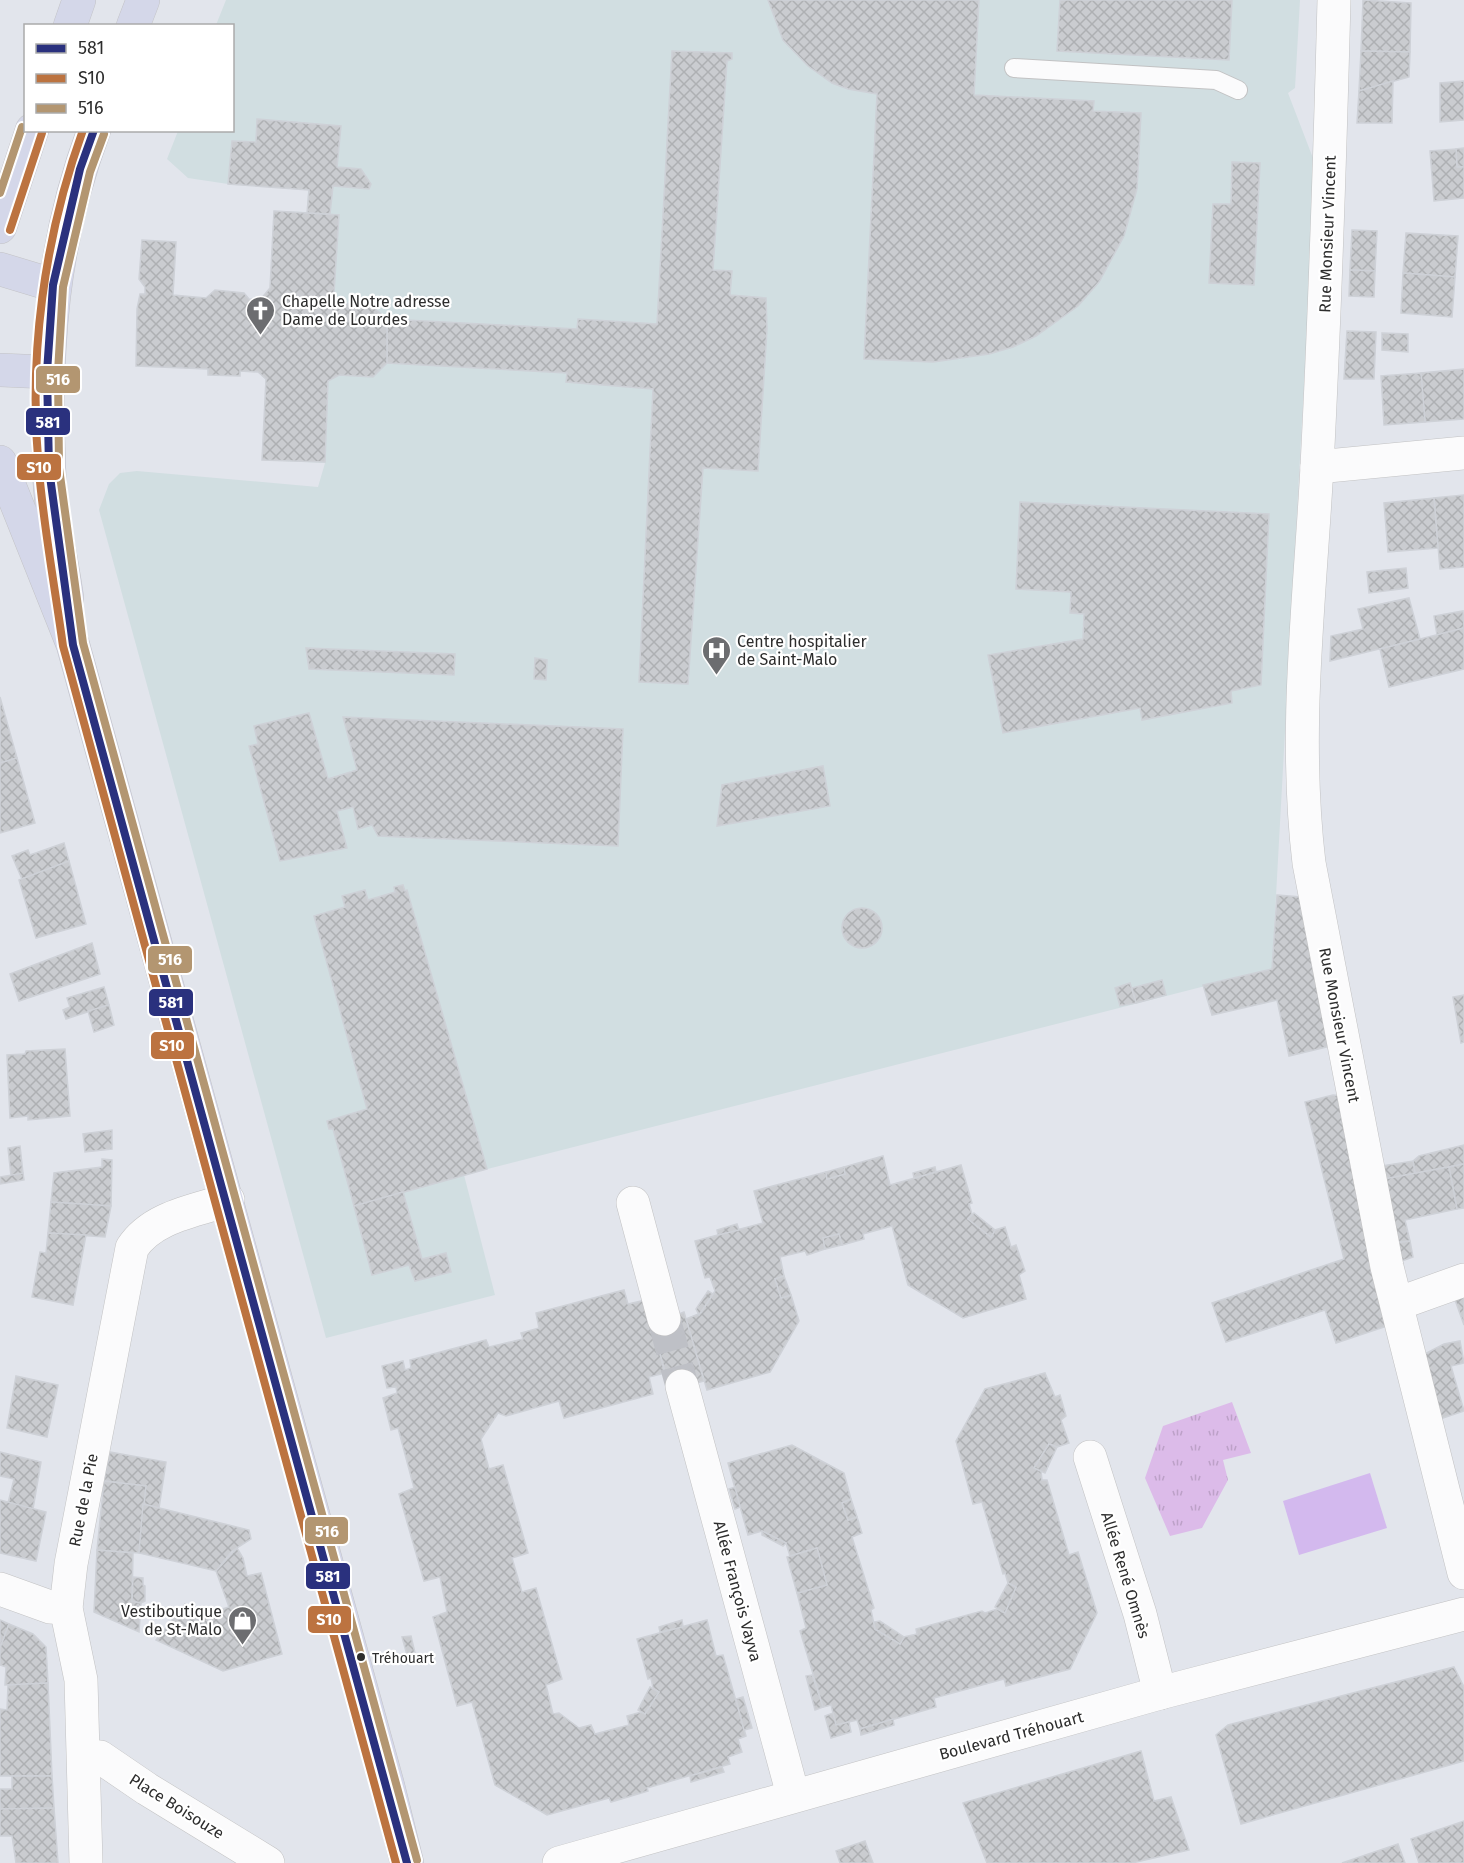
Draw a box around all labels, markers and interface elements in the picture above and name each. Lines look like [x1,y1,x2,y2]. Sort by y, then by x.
legend [24,24,234,132]
text: 581 [78,37,104,59]
text: S10 [78,67,105,89]
text: 516 [78,97,104,119]
street label: Rue Monsieur Vincent [1315,155,1340,313]
place label: Chapelle Notre adresse Dame de Lourdes [282,292,450,329]
church icon: Chapelle Notre adresse Dame de Lourdes [245,294,277,336]
line badge: 516 [35,365,81,394]
text: 516 [46,370,70,389]
line badge: 581 [25,407,71,436]
text: 581 [36,413,60,432]
line badge: S10 [16,453,62,481]
text: S10 [26,458,52,477]
place label: Centre hospitalier de Saint-Malo [737,632,868,669]
hospital icon: Centre hospitalier de Saint-Malo [700,634,732,676]
line badge: 516 [147,945,193,974]
street label: Rue Monsieur Vincent [1315,946,1364,1104]
text: 516 [158,950,182,969]
line badge: 581 [148,988,194,1017]
text: 581 [159,993,183,1012]
line badge: S10 [150,1031,195,1060]
text: S10 [159,1036,185,1055]
street label: Rue de la Pie [65,1452,102,1548]
street label: Allée René Omnès [1097,1510,1154,1641]
line badge: 516 [304,1516,349,1545]
street label: Allée François Vayva [709,1519,765,1664]
text: 516 [315,1522,339,1541]
line badge: 581 [305,1562,351,1590]
text: 581 [316,1567,340,1586]
place label: Vestiboutique de St-Malo [121,1602,222,1639]
shop icon: Vestiboutique de St-Malo [227,1604,259,1646]
line badge: S10 [307,1605,352,1634]
text: S10 [316,1610,342,1629]
place label: Tréhouart [372,1650,435,1667]
marker: Tréhouart [355,1651,367,1663]
street label: Boulevard Tréhouart [937,1707,1085,1764]
street label: Place Boisouze [126,1770,228,1843]

